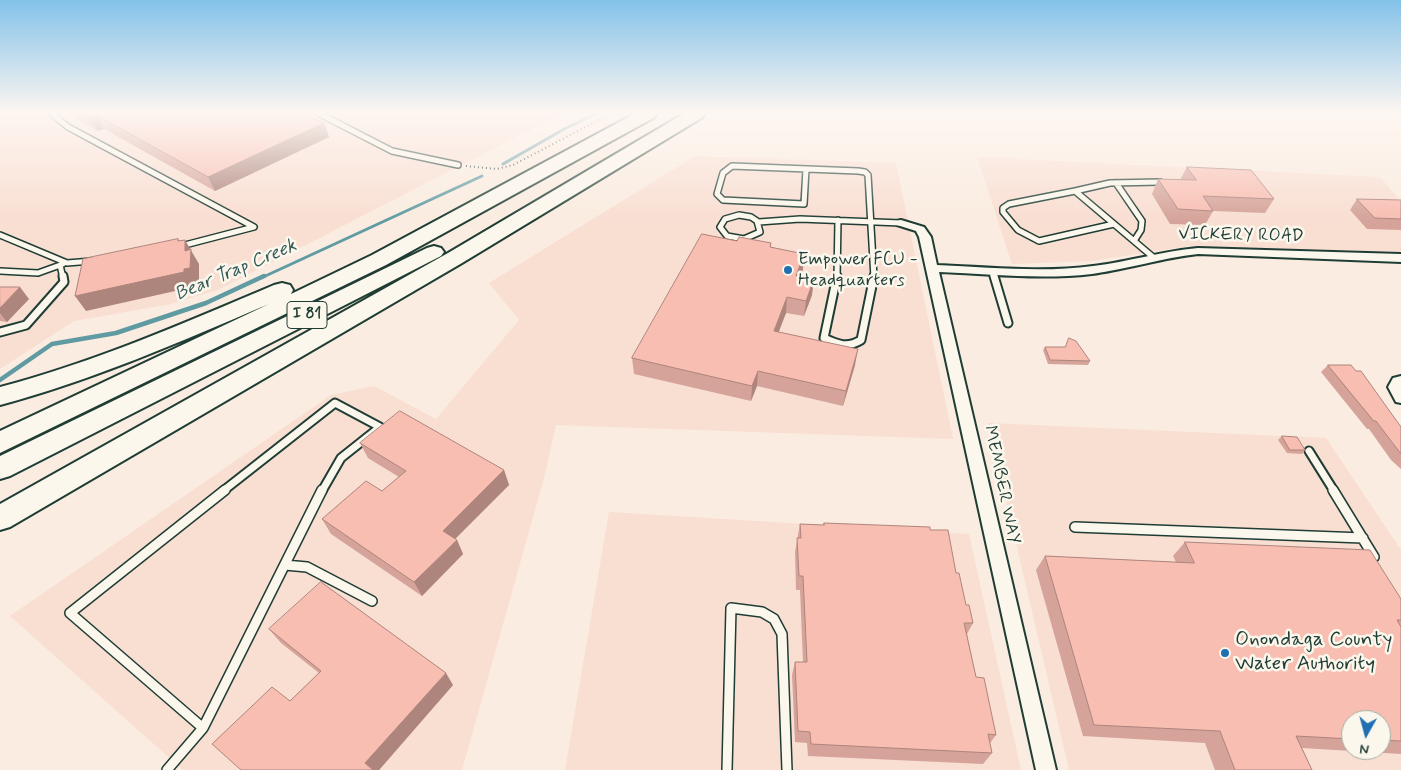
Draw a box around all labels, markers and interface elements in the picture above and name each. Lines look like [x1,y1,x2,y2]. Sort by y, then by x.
street label: VICKERY ROAD [1178,224,1304,248]
water label: Bear Trap Creek [172,235,300,307]
place label: Empower FCU - Headquarters [798,249,918,292]
marker: Empower FCU - Headquarters [782,264,794,276]
road number: I 81 [287,302,327,328]
street label: MEMBER WAY [978,424,1024,546]
place label: Onondaga County Water Authority [1235,628,1392,678]
marker: Onondaga County Water Authority [1219,647,1231,659]
north arrow [1341,710,1391,760]
text: N [1359,739,1370,758]

